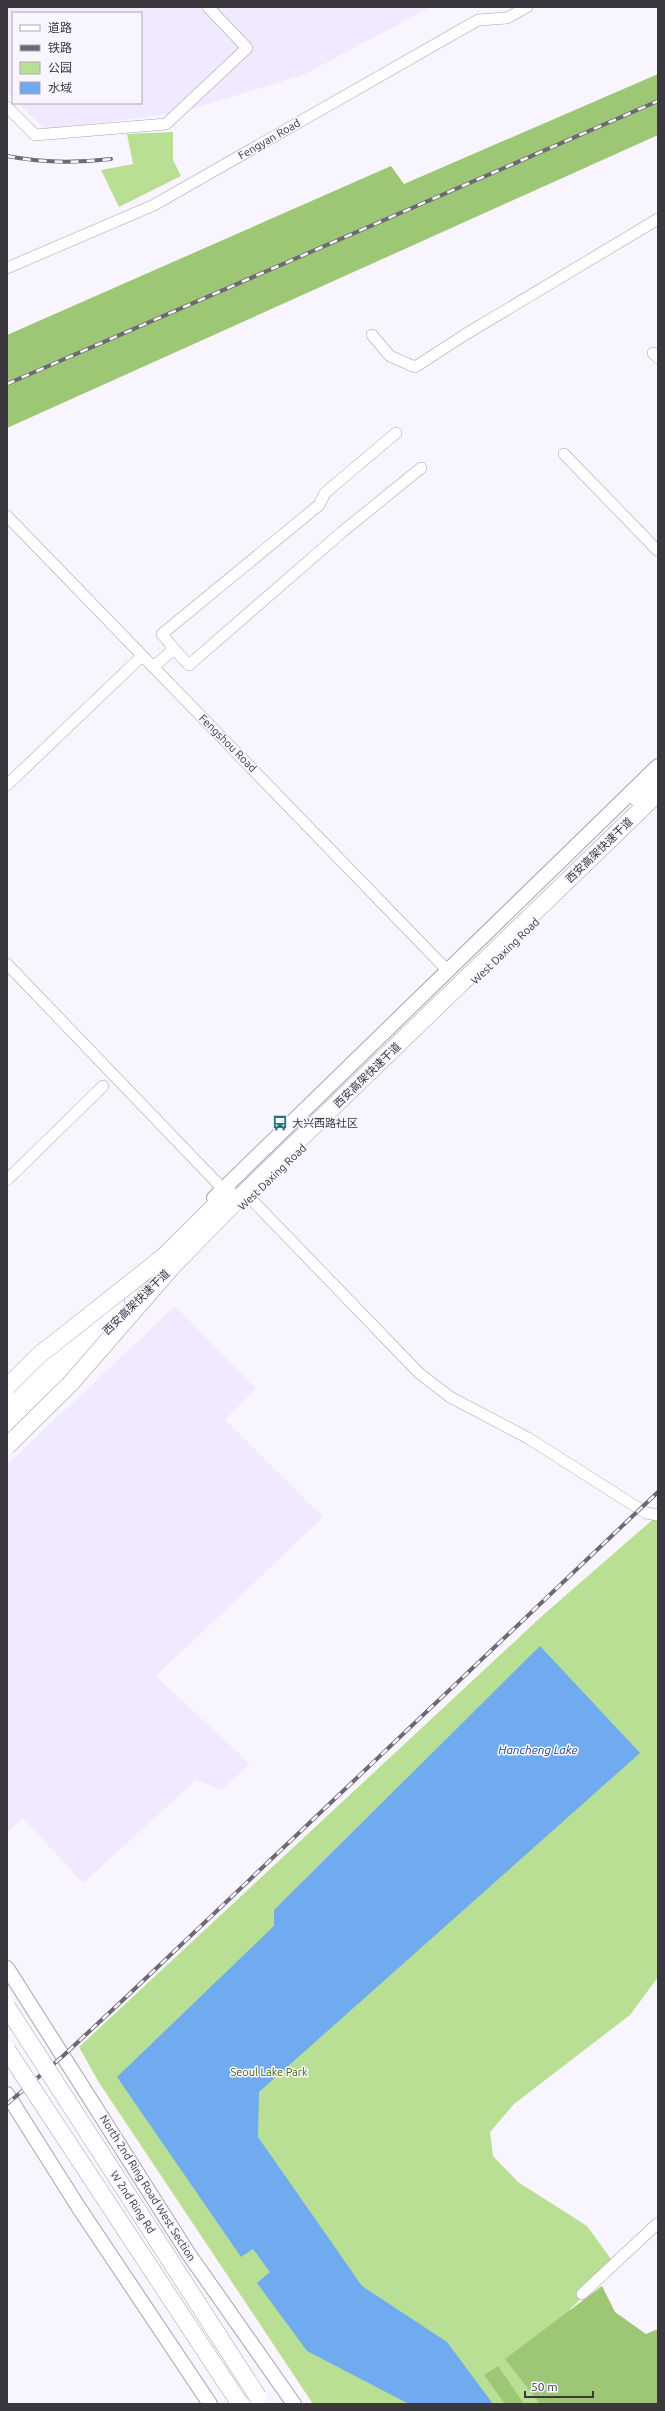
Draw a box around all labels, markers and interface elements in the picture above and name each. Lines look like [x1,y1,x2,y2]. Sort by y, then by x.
legend [12,12,142,104]
text: 道路 [48,21,72,34]
text: 铁路 [48,41,72,54]
text: 公园 [48,61,72,74]
text: 水域 [48,81,72,94]
street label: Fengyan Road [236,116,302,162]
street label: Fengshou Road [197,712,259,774]
street label: 西安高架快速干道 [563,815,635,885]
street label: West Daxing Road [469,915,541,987]
street label: 西安高架快速干道 [331,1040,403,1110]
bus stop icon: 大兴西路社区 [271,1114,289,1132]
place label: 大兴西路社区 [292,1117,358,1129]
street label: West Daxing Road [236,1141,308,1213]
street label: 西安高架快速干道 [100,1267,172,1337]
water label: Hancheng Lake [498,1743,578,1756]
park label: Seoul Lake Park [230,2066,308,2078]
street label: North 2nd Ring Road West Section [98,2113,198,2263]
street label: W 2nd Ring Rd [108,2169,158,2235]
scale bar [525,2373,593,2399]
text: 50 m [531,2380,558,2393]

